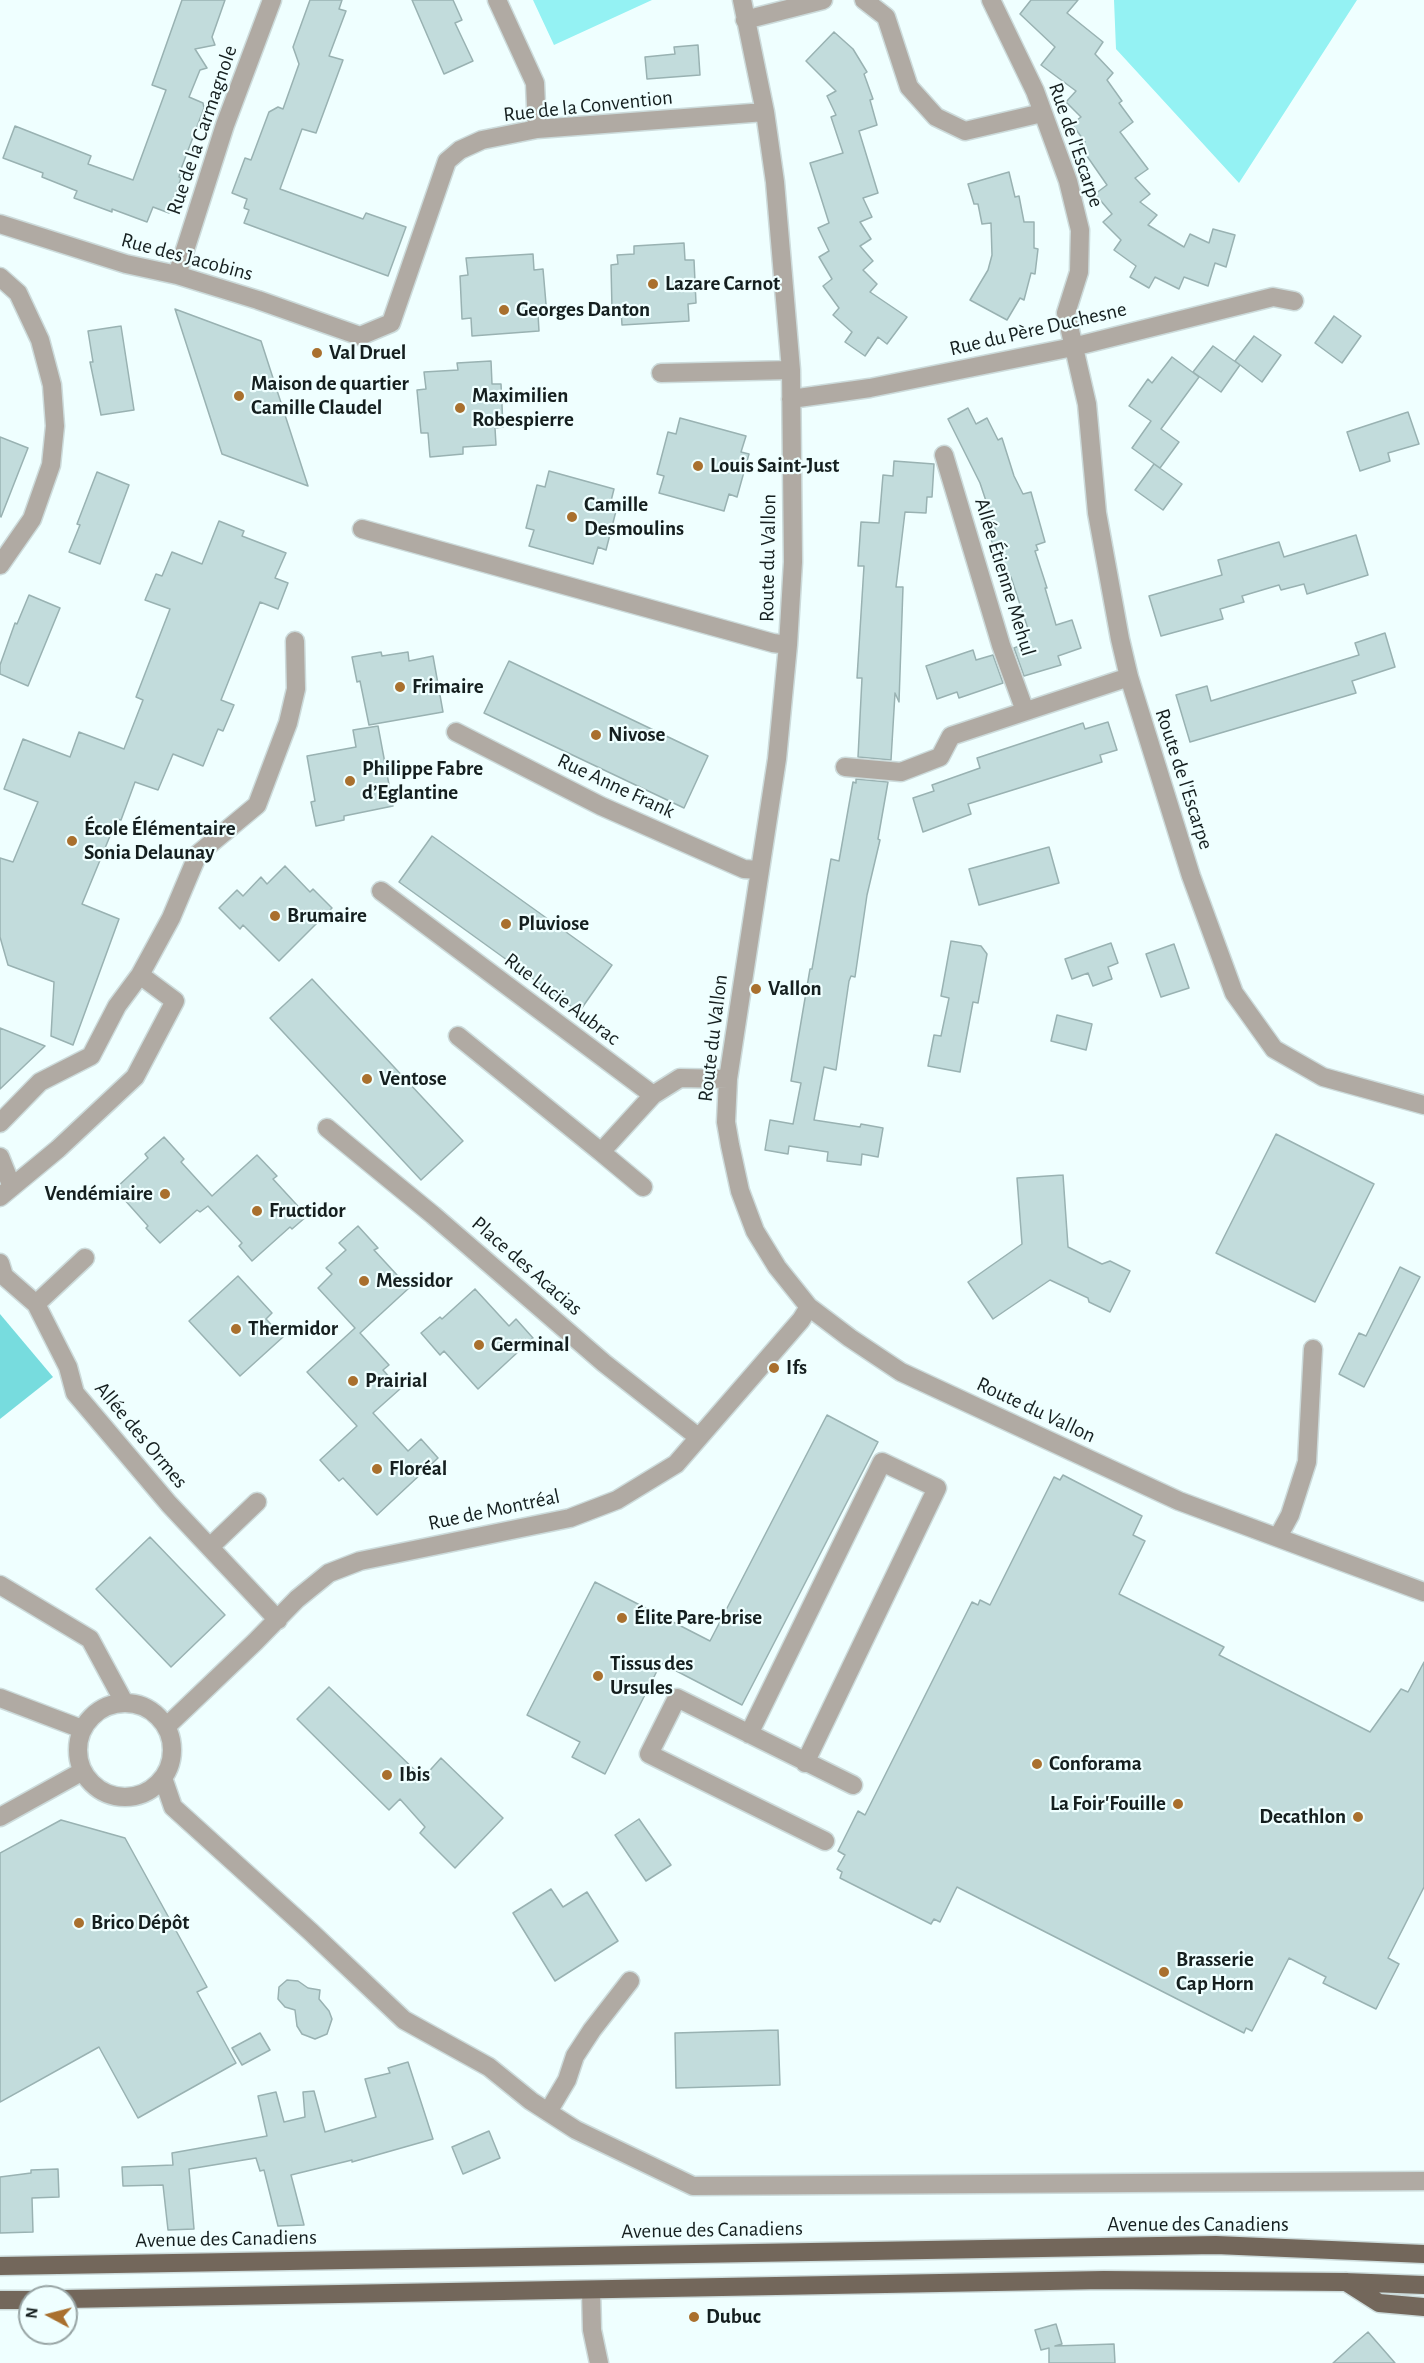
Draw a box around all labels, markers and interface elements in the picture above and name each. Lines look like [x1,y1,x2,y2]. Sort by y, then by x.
street label: Rue de la Carmagnole [161,42,243,218]
street label: Rue de l'Escarpe [1043,79,1109,211]
street label: Rue de la Convention [502,85,674,127]
street label: Rue des Jacobins [118,227,256,287]
place label: Lazare Carnot [665,271,780,297]
marker: Lazare Carnot [646,277,660,291]
street label: Rue du Père Duchesne [947,296,1129,362]
place label: Georges Danton [516,297,650,323]
marker: Georges Danton [497,303,511,317]
place label: Val Druel [329,340,406,366]
marker: Val Druel [310,346,324,360]
place label: Maison de quartier Camille Claudel [251,371,409,421]
place label: Maximilien Robespierre [472,383,574,433]
marker: Maison de quartier Camille Claudel [232,389,246,403]
marker: Maximilien Robespierre [453,401,467,415]
place label: Louis Saint-Just [710,453,839,479]
marker: Louis Saint-Just [691,459,705,473]
place label: Camille Desmoulins [584,492,684,542]
street label: Route du Vallon [754,494,782,622]
street label: Allée Étienne Mehul [969,495,1041,659]
marker: Camille Desmoulins [565,510,579,524]
place label: Frimaire [412,674,484,700]
marker: Frimaire [393,680,407,694]
street label: Route de l'Escarpe [1149,705,1219,853]
place label: Nivose [608,722,666,748]
marker: Nivose [589,728,603,742]
street label: Rue Anne Frank [553,748,679,824]
place label: Philippe Fabre d’Eglantine [362,756,483,806]
marker: Philippe Fabre d’Eglantine [343,774,357,788]
place label: École Élémentaire Sonia Delaunay [84,816,236,866]
marker: École Élémentaire Sonia Delaunay [65,834,79,848]
place label: Brumaire [287,903,367,929]
marker: Brumaire [268,909,282,923]
place label: Pluviose [518,911,589,937]
marker: Pluviose [499,917,513,931]
street label: Rue Lucie Aubrac [499,947,625,1051]
street label: Route du Vallon [693,973,733,1103]
place label: Vallon [768,976,822,1002]
marker: Vallon [749,982,763,996]
place label: Ventose [379,1066,447,1092]
marker: Ventose [360,1072,374,1086]
place label: Vendémiaire [44,1181,153,1207]
marker: Vendémiaire [158,1187,172,1201]
place label: Fructidor [269,1198,346,1224]
marker: Fructidor [250,1204,264,1218]
street label: Place des Acacias [466,1211,588,1321]
place label: Messidor [376,1268,453,1294]
marker: Messidor [357,1274,371,1288]
place label: Thermidor [248,1316,338,1342]
marker: Thermidor [229,1322,243,1336]
place label: Germinal [491,1332,570,1358]
marker: Germinal [472,1338,486,1352]
place label: Ifs [786,1355,807,1381]
marker: Ifs [767,1361,781,1375]
place label: Prairial [365,1368,428,1394]
street label: Route du Vallon [973,1371,1099,1449]
marker: Prairial [346,1374,360,1388]
street label: Allée des Ormes [89,1377,193,1493]
place label: Floréal [389,1456,447,1482]
marker: Floréal [370,1462,384,1476]
street label: Rue de Montréal [426,1484,562,1536]
place label: Élite Pare-brise [634,1605,762,1631]
marker: Élite Pare-brise [615,1611,629,1625]
place label: Tissus des Ursules [610,1651,693,1701]
marker: Tissus des Ursules [591,1669,605,1683]
place label: Conforama [1049,1751,1142,1777]
marker: Conforama [1030,1757,1044,1771]
place label: Ibis [399,1762,430,1788]
marker: Ibis [380,1768,394,1782]
place label: La Foir'Fouille [1050,1791,1166,1817]
marker: La Foir'Fouille [1171,1797,1185,1811]
place label: Decathlon [1259,1804,1346,1830]
marker: Decathlon [1351,1810,1365,1824]
place label: Brico Dépôt [91,1910,189,1936]
marker: Brico Dépôt [72,1916,86,1930]
place label: Brasserie Cap Horn [1176,1947,1254,1997]
marker: Brasserie Cap Horn [1157,1965,1171,1979]
street label: Avenue des Canadiens [1107,2212,1289,2238]
street label: Avenue des Canadiens [621,2216,803,2244]
street label: Avenue des Canadiens [135,2225,317,2253]
north arrow [18,2285,78,2345]
place label: Dubuc [706,2304,761,2330]
text: N [24,2307,41,2320]
marker: Dubuc [687,2310,701,2324]

